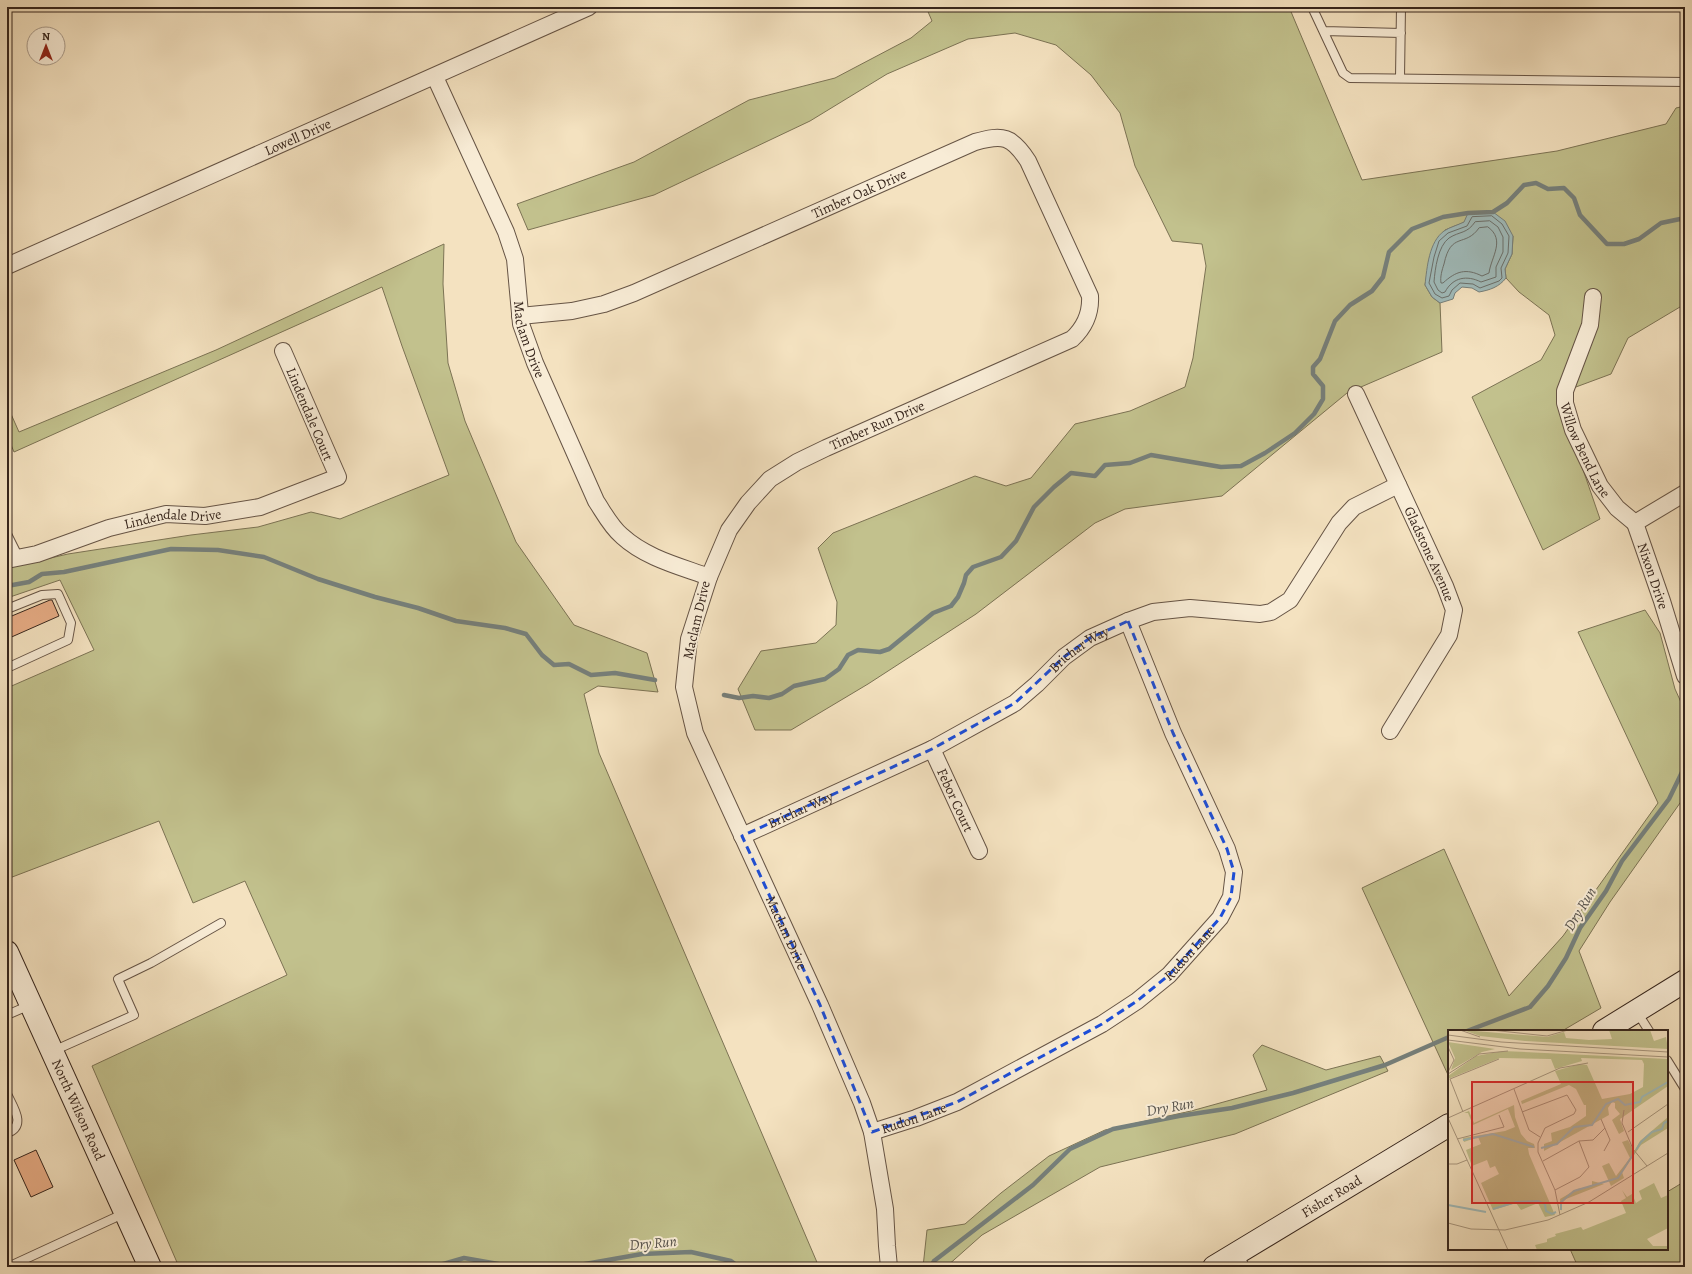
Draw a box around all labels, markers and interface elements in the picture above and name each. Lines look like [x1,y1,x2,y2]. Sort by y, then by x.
north arrow [26,26,66,66]
text: N [42,29,50,44]
street label: Lowell Drive [261,114,334,160]
street label: Timber Oak Drive [809,165,910,223]
street label: Maclam Drive [509,300,549,381]
street label: Lindendale Court [281,365,338,464]
street label: Timber Run Drive [827,396,928,455]
street label: Willow Bend Lane [1555,399,1615,502]
street label: Gladstone Avenue [1399,503,1459,604]
street label: Lindendale Drive [122,504,223,534]
street label: Nixon Drive [1633,540,1673,612]
street label: Maclam Drive [678,579,715,661]
street label: Brichar Way [1045,621,1113,677]
street label: Febor Court [932,765,978,835]
street label: Brichar Way [765,786,837,833]
water label: Dry Run [1559,883,1601,935]
street label: Maclam Drive [761,892,812,973]
street label: Rudon Lane [1160,921,1219,985]
inset map [1448,1030,1668,1250]
street label: North Wilson Road [47,1056,109,1164]
water label: Dry Run [1145,1093,1195,1121]
street label: Rudon Lane [879,1098,949,1139]
street label: Fisher Road [1298,1171,1366,1222]
water label: Dry Run [628,1231,678,1255]

